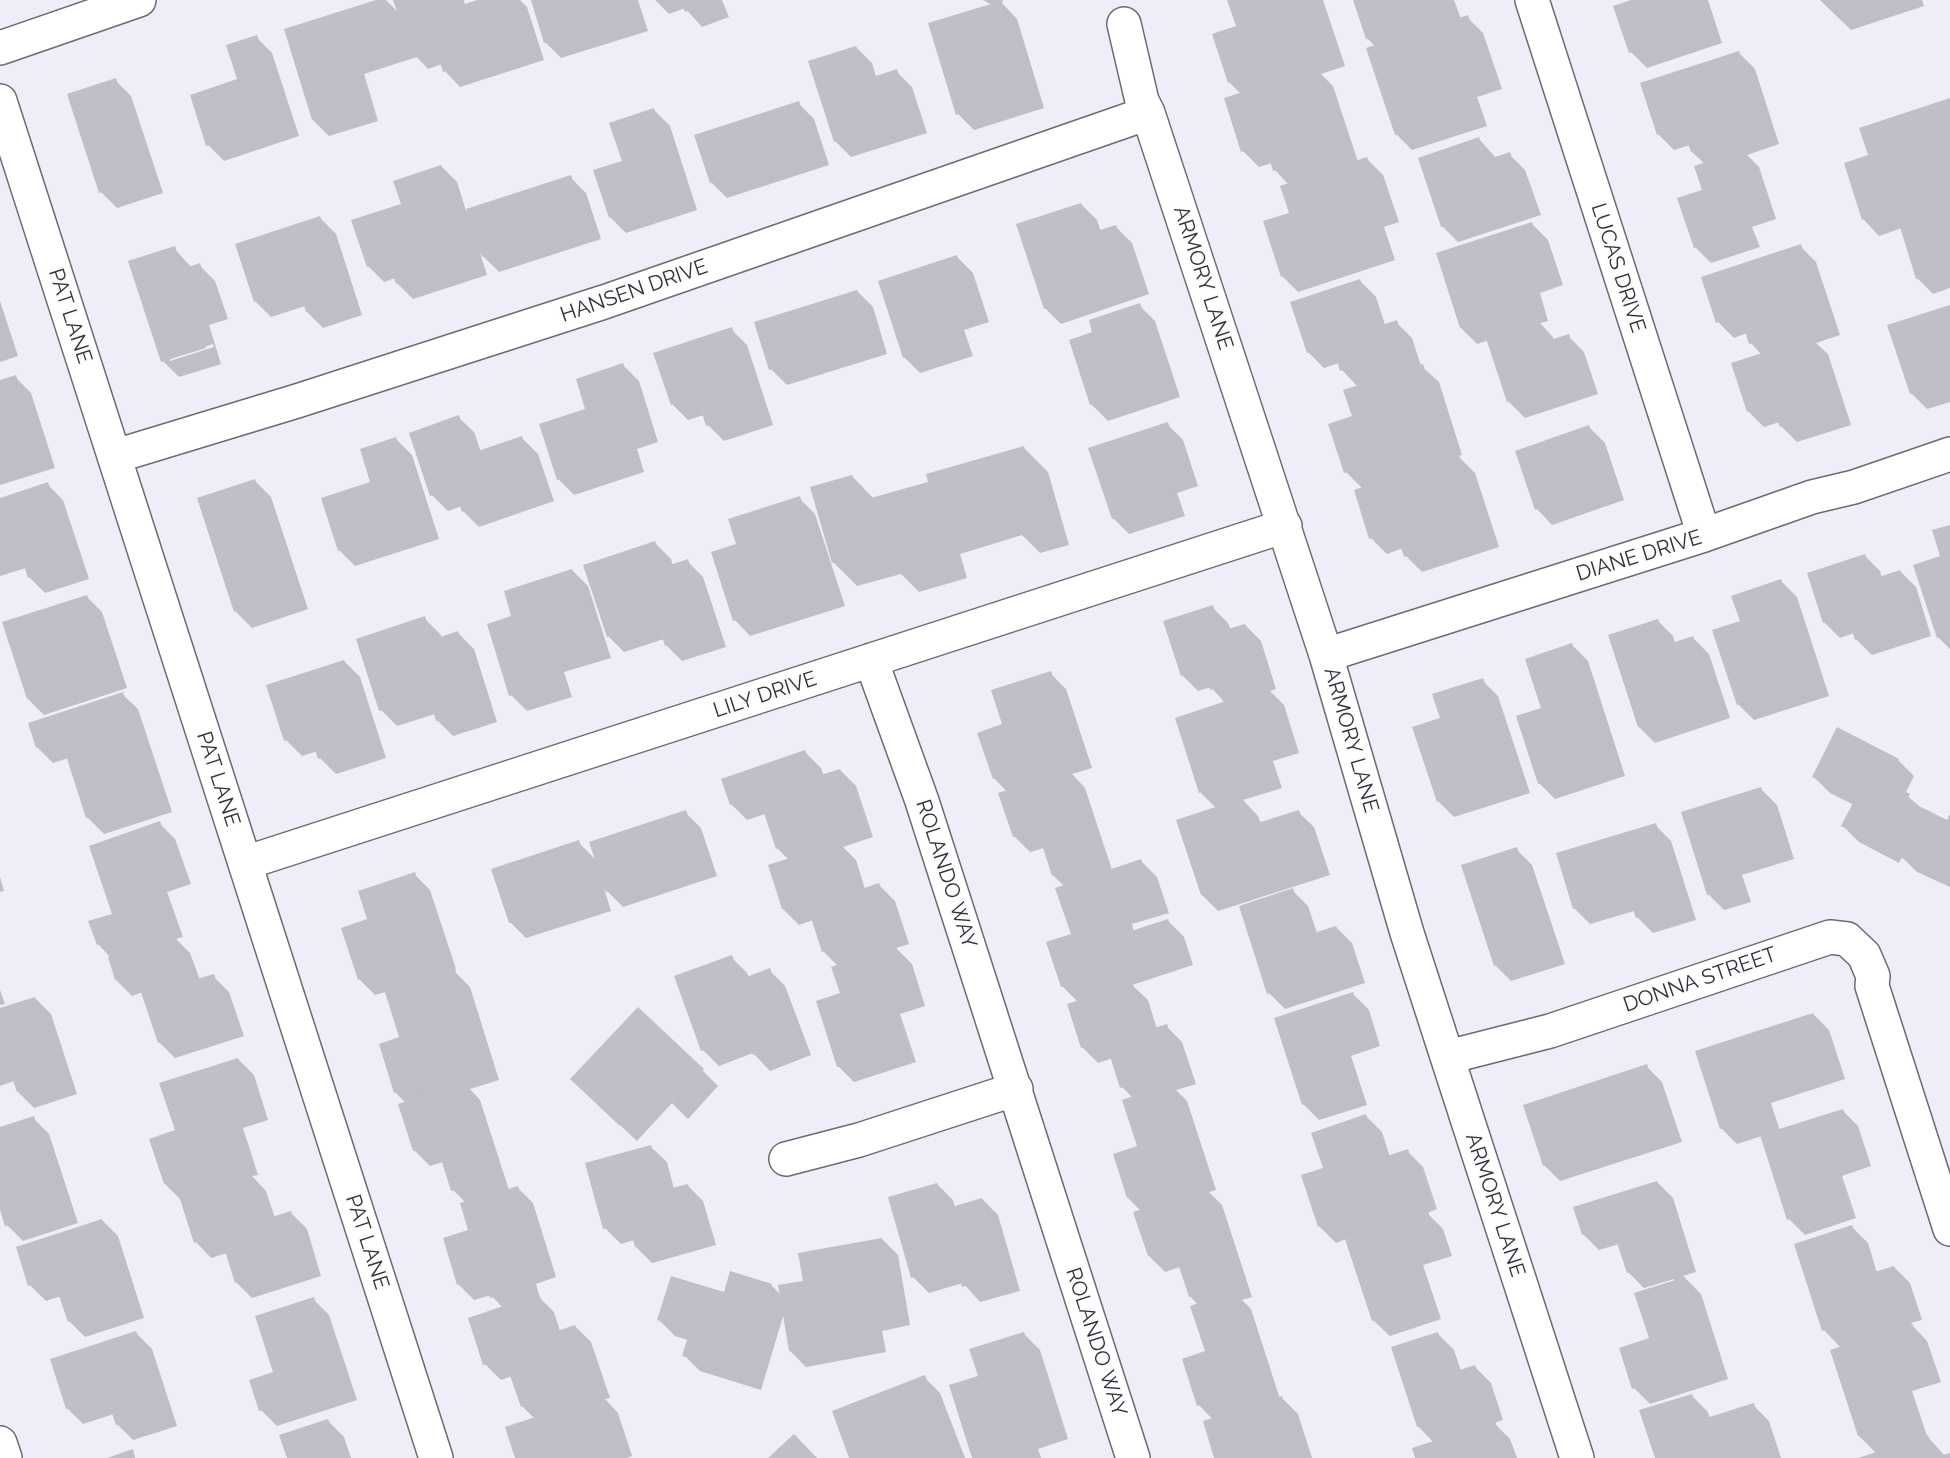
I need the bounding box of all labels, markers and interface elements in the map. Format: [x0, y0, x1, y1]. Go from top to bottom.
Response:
street label: LUCAS DRIVE [1585, 200, 1651, 336]
street label: ARMORY LANE [1168, 203, 1238, 353]
street label: HANSEN DRIVE [557, 254, 711, 328]
street label: PAT LANE [43, 265, 97, 367]
street label: DIANE DRIVE [1573, 525, 1705, 587]
street label: ARMORY LANE [1318, 665, 1384, 815]
street label: LILY DRIVE [710, 666, 820, 724]
street label: PAT LANE [191, 728, 245, 830]
street label: ROLANDO WAY [910, 796, 982, 952]
street label: DONNA STREET [1620, 942, 1780, 1018]
street label: ARMORY LANE [1460, 1130, 1530, 1280]
street label: PAT LANE [340, 1191, 394, 1293]
street label: ROLANDO WAY [1060, 1264, 1132, 1420]

